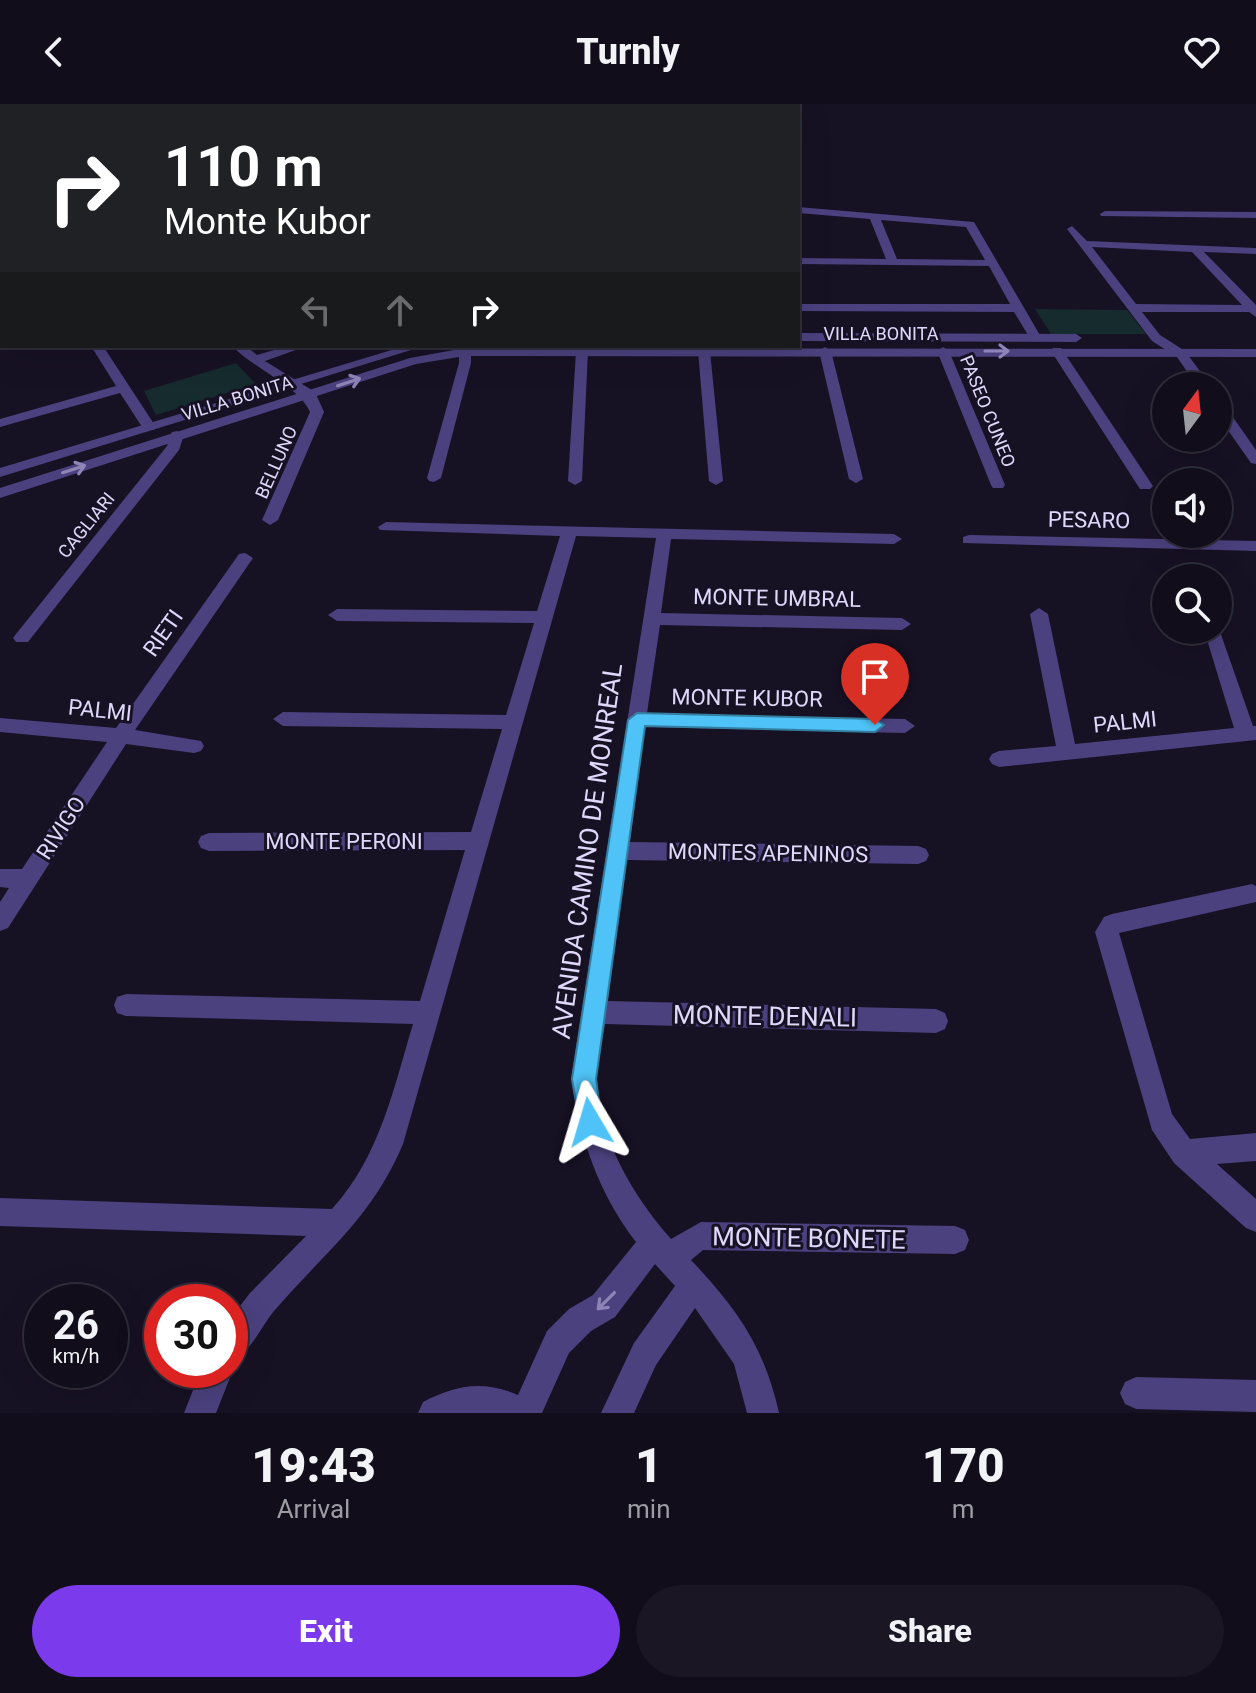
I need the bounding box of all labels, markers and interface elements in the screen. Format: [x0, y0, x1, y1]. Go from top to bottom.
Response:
icon: back [32, 30, 76, 74]
icon: heart [1180, 30, 1224, 74]
text: Turnly [576, 31, 680, 73]
text: 110 m [164, 134, 323, 200]
icon: right [32, 136, 136, 240]
text: Monte Kubor [164, 201, 371, 243]
icon: left [294, 288, 338, 332]
icon: ahead [378, 288, 422, 332]
icon: right [462, 288, 506, 332]
street label: VILLA BONITA [824, 323, 939, 344]
one-way arrow [983, 343, 1010, 359]
street label: PASEO CUNEO [956, 352, 1020, 470]
street label: VILLA BONITA [179, 371, 295, 425]
north arrow [1152, 372, 1232, 452]
map controls [1152, 372, 1232, 644]
one-way arrow [336, 374, 361, 388]
street label: BELLUNO [251, 422, 301, 502]
one-way arrow [62, 460, 87, 475]
button: sound [1152, 468, 1232, 548]
street label: CAGLIARI [53, 488, 119, 562]
street label: PESARO [1048, 507, 1130, 533]
button: search [1152, 564, 1232, 644]
street label: MONTE UMBRAL [693, 584, 861, 612]
street label: RIETI [138, 605, 188, 661]
pin [841, 643, 909, 725]
icon: arrive [853, 655, 897, 699]
street label: AVENIDA CAMINO DE MONREAL [546, 661, 628, 1041]
street label: MONTE KUBOR [671, 684, 823, 712]
street label: PALMI [67, 694, 133, 726]
street label: PALMI [1092, 706, 1158, 738]
street label: RIVIGO [32, 792, 90, 864]
street label: MONTE PERONI [265, 829, 423, 854]
street label: MONTES APENINOS [668, 839, 868, 867]
street label: MONTE DENALI [673, 999, 857, 1033]
position arrow [548, 1080, 632, 1164]
street label: MONTE BONETE [712, 1221, 906, 1255]
speed limit sign: 30 [144, 1284, 248, 1388]
one-way arrow [596, 1291, 615, 1311]
text: 26 [53, 1302, 99, 1349]
text: km/h [53, 1344, 99, 1368]
text: 19:43 [251, 1437, 376, 1494]
text: 1 [635, 1437, 663, 1494]
text: 170 [922, 1437, 1005, 1494]
text: Arrival [277, 1494, 350, 1524]
text: min [627, 1494, 671, 1524]
text: m [952, 1494, 975, 1524]
button: Exit [32, 1585, 620, 1677]
button: Share [636, 1585, 1224, 1677]

